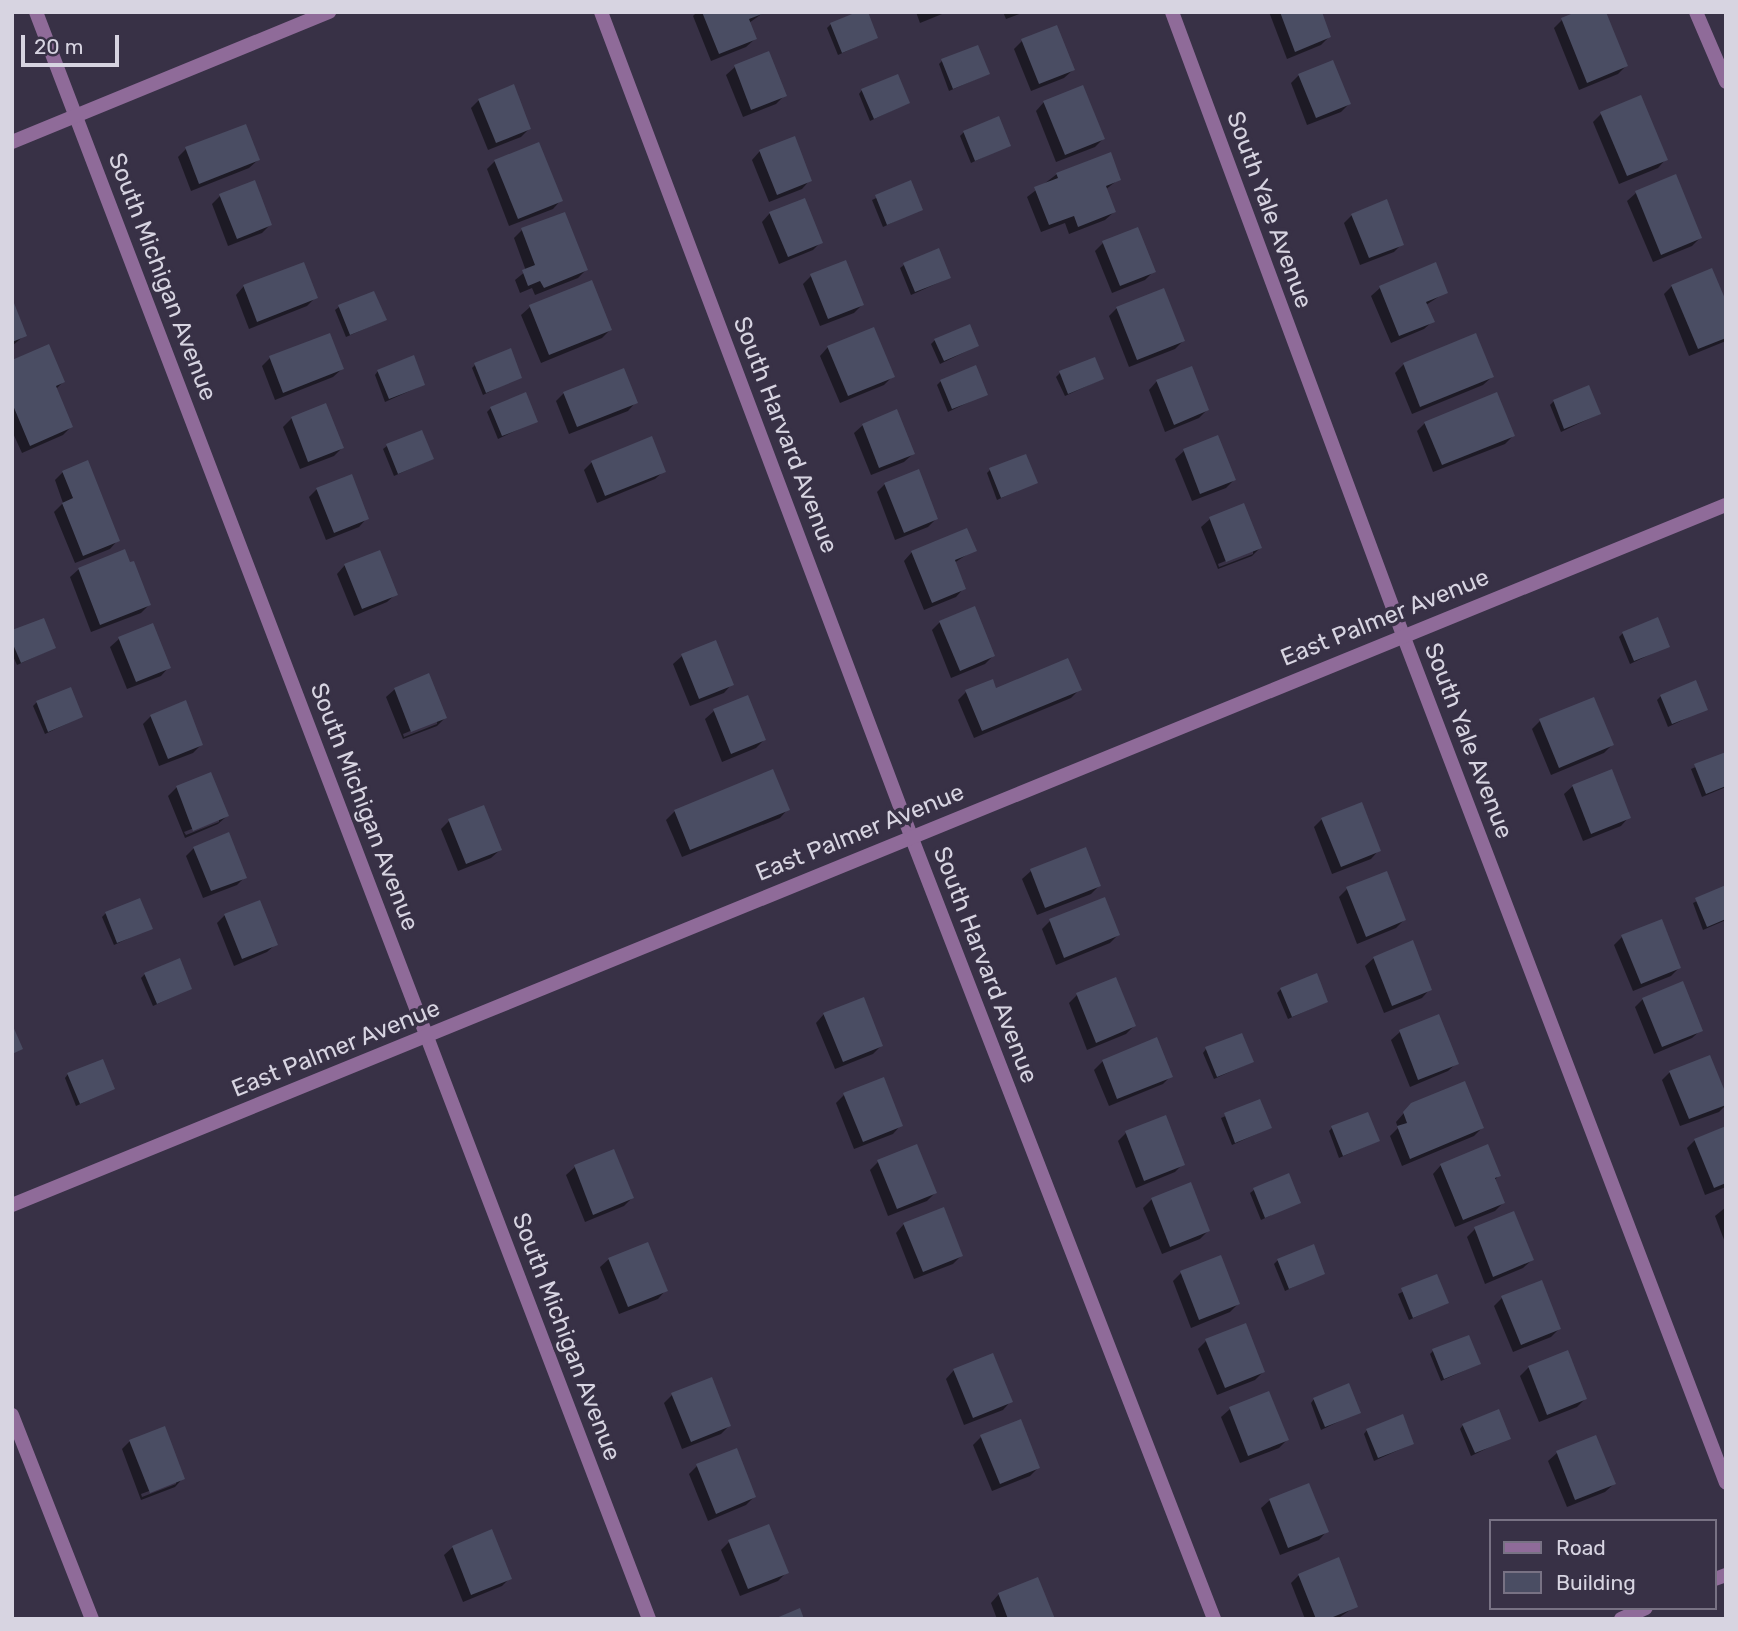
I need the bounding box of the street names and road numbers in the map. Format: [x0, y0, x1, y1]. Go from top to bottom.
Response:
street label: South Yale Avenue [1220, 107, 1318, 313]
street label: South Michigan Avenue [101, 149, 223, 405]
street label: South Harvard Avenue [726, 312, 844, 558]
street label: East Palmer Avenue [1276, 563, 1494, 673]
street label: South Yale Avenue [1417, 638, 1519, 844]
street label: South Michigan Avenue [303, 679, 425, 935]
street label: East Palmer Avenue [751, 778, 969, 888]
street label: South Harvard Avenue [926, 842, 1044, 1088]
street label: East Palmer Avenue [227, 994, 445, 1104]
street label: South Michigan Avenue [505, 1209, 627, 1465]

